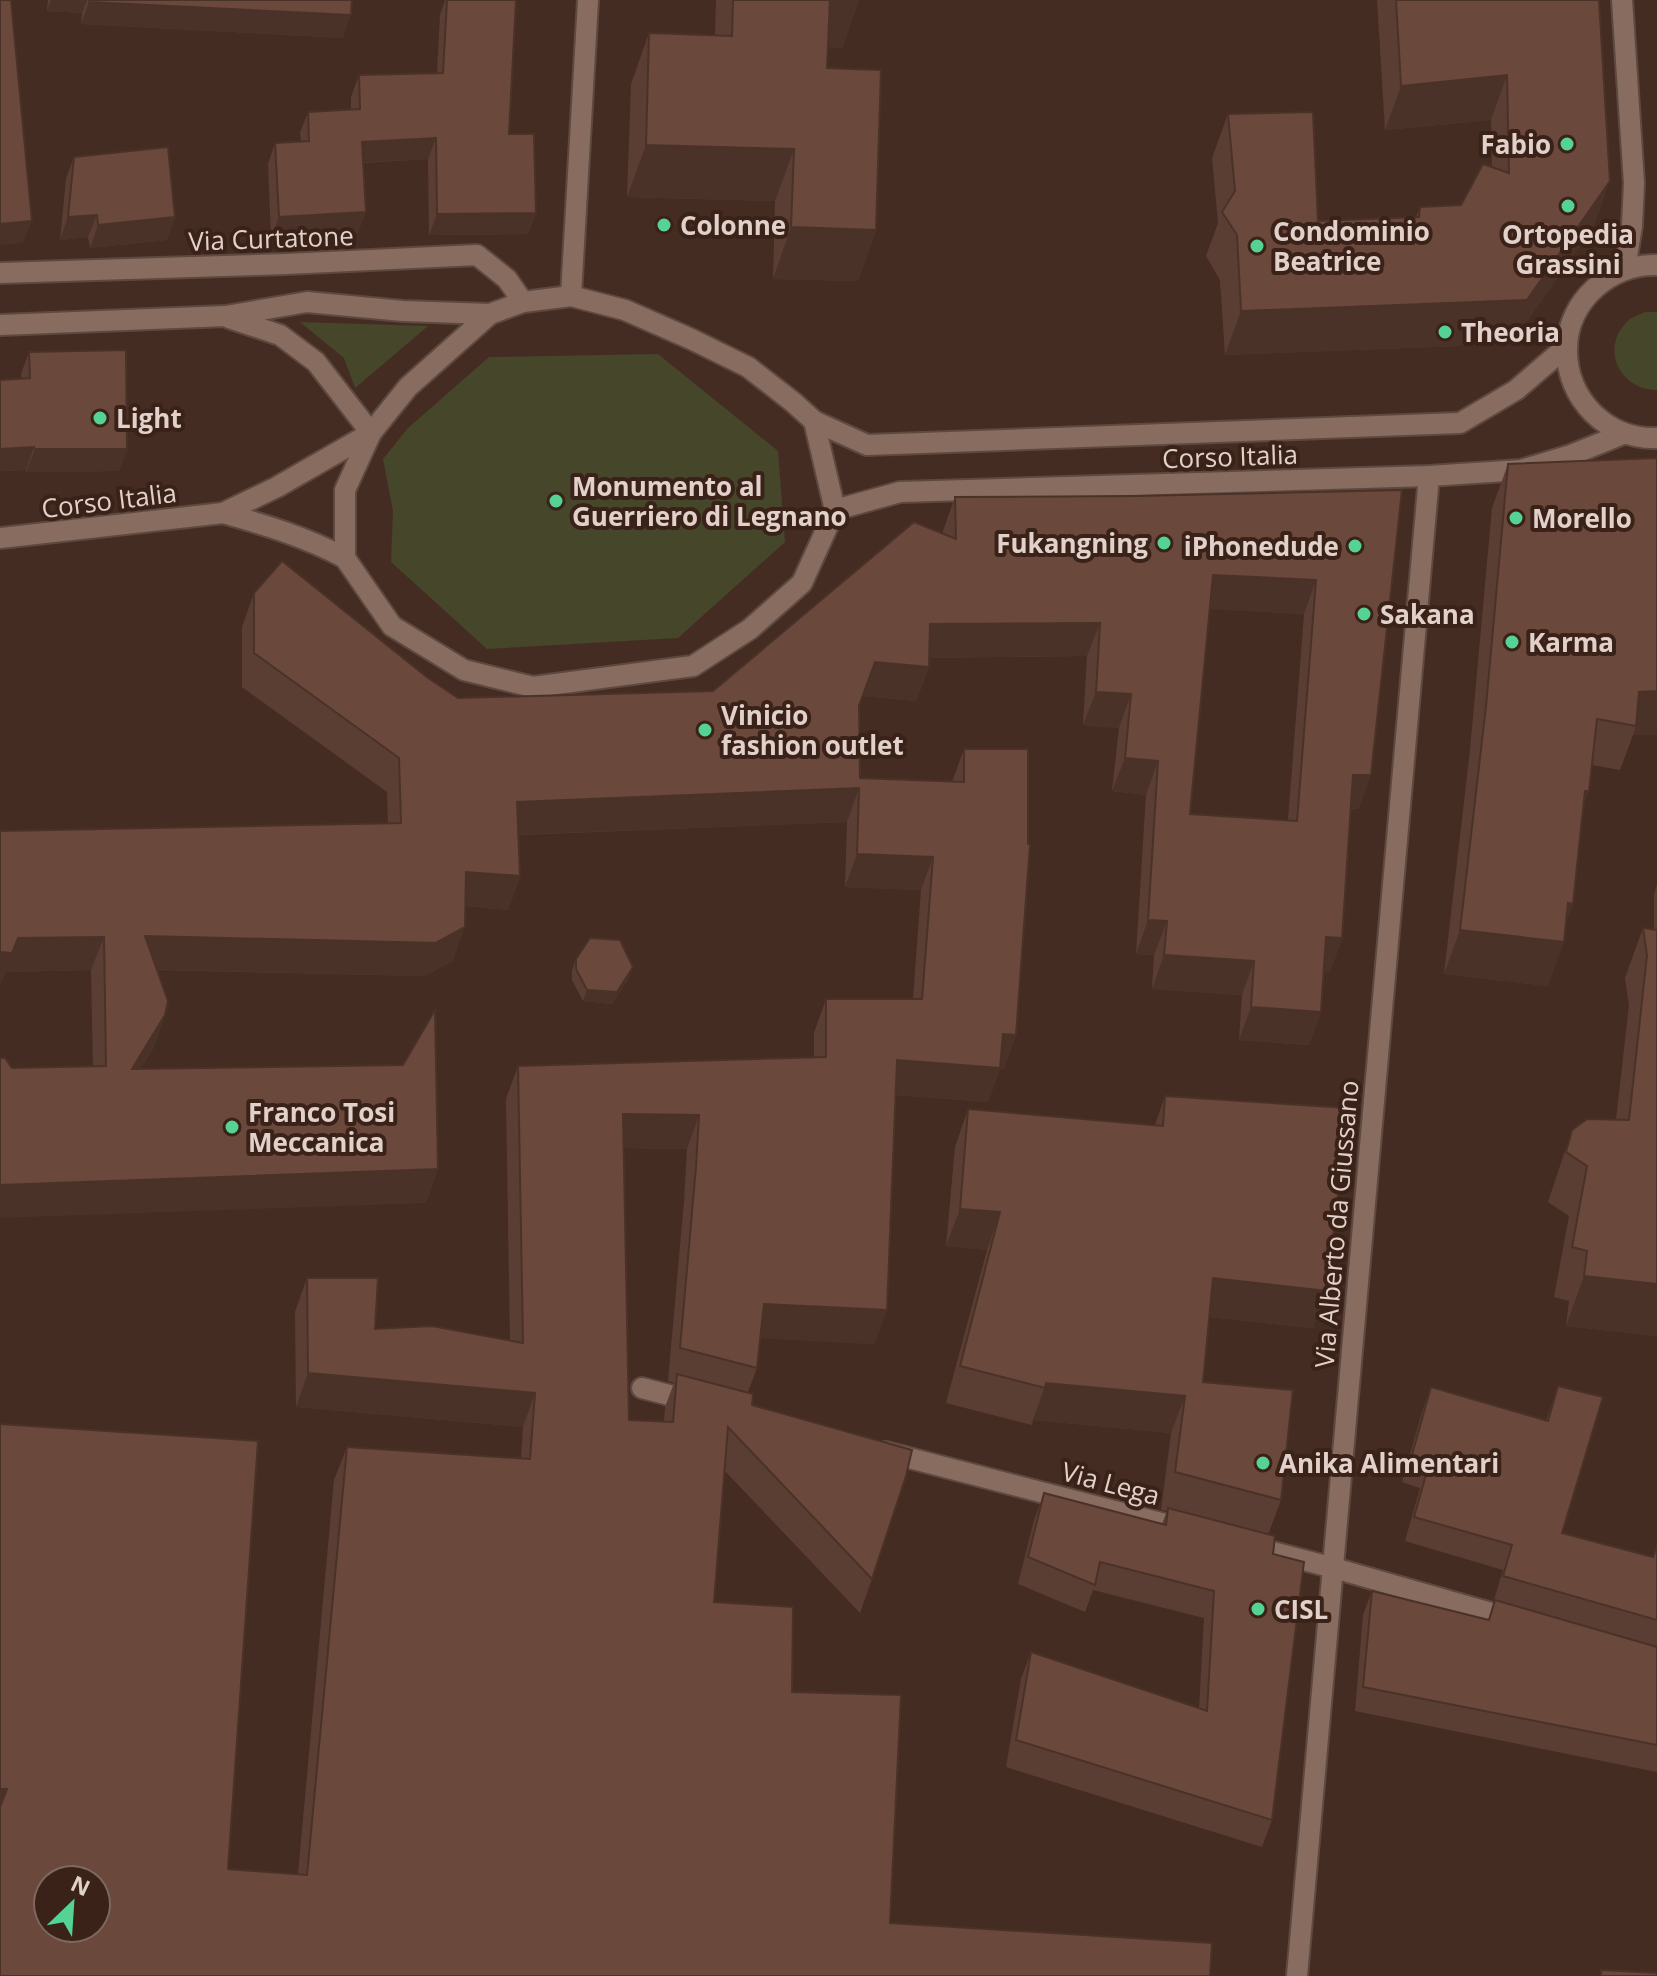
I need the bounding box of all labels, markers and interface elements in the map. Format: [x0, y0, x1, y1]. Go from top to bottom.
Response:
place label: Fabio [1481, 126, 1551, 162]
marker: Fabio [1558, 135, 1576, 153]
marker: Ortopedia Grassini [1559, 197, 1577, 215]
place label: Colonne [680, 207, 786, 243]
place label: Condominio Beatrice [1273, 213, 1430, 279]
marker: Colonne [655, 216, 673, 234]
place label: Ortopedia Grassini [1502, 216, 1634, 282]
street label: Via Curtatone [188, 217, 354, 259]
marker: Condominio Beatrice [1248, 237, 1266, 255]
place label: Theoria [1461, 314, 1560, 350]
marker: Theoria [1436, 323, 1454, 341]
place label: Light [116, 400, 182, 436]
marker: Light [91, 409, 109, 427]
street label: Corso Italia [1161, 436, 1299, 476]
place label: Monumento al Guerriero di Legnano [572, 468, 847, 534]
street label: Corso Italia [39, 474, 179, 526]
marker: Monumento al Guerriero di Legnano [547, 492, 565, 510]
place label: Morello [1532, 500, 1632, 536]
marker: Morello [1507, 509, 1525, 527]
place label: Fukangning [996, 525, 1148, 561]
place label: iPhonedude [1184, 528, 1339, 564]
marker: Fukangning [1155, 534, 1173, 552]
marker: iPhonedude [1346, 537, 1364, 555]
place label: Sakana [1380, 596, 1475, 632]
marker: Sakana [1355, 605, 1373, 623]
place label: Karma [1528, 624, 1614, 660]
marker: Karma [1503, 633, 1521, 651]
place label: Vinicio fashion outlet [721, 697, 904, 763]
marker: Vinicio fashion outlet [696, 721, 714, 739]
street label: Via Alberto da Giussano [1306, 1079, 1366, 1369]
place label: Franco Tosi Meccanica [248, 1094, 395, 1160]
marker: Franco Tosi Meccanica [223, 1118, 241, 1136]
place label: Anika Alimentari [1279, 1445, 1499, 1481]
street label: Via Lega [1058, 1453, 1164, 1513]
marker: Anika Alimentari [1254, 1454, 1272, 1472]
place label: CISL [1274, 1591, 1328, 1627]
marker: CISL [1249, 1600, 1267, 1618]
north arrow [32, 1864, 112, 1944]
text: N [66, 1868, 95, 1902]

